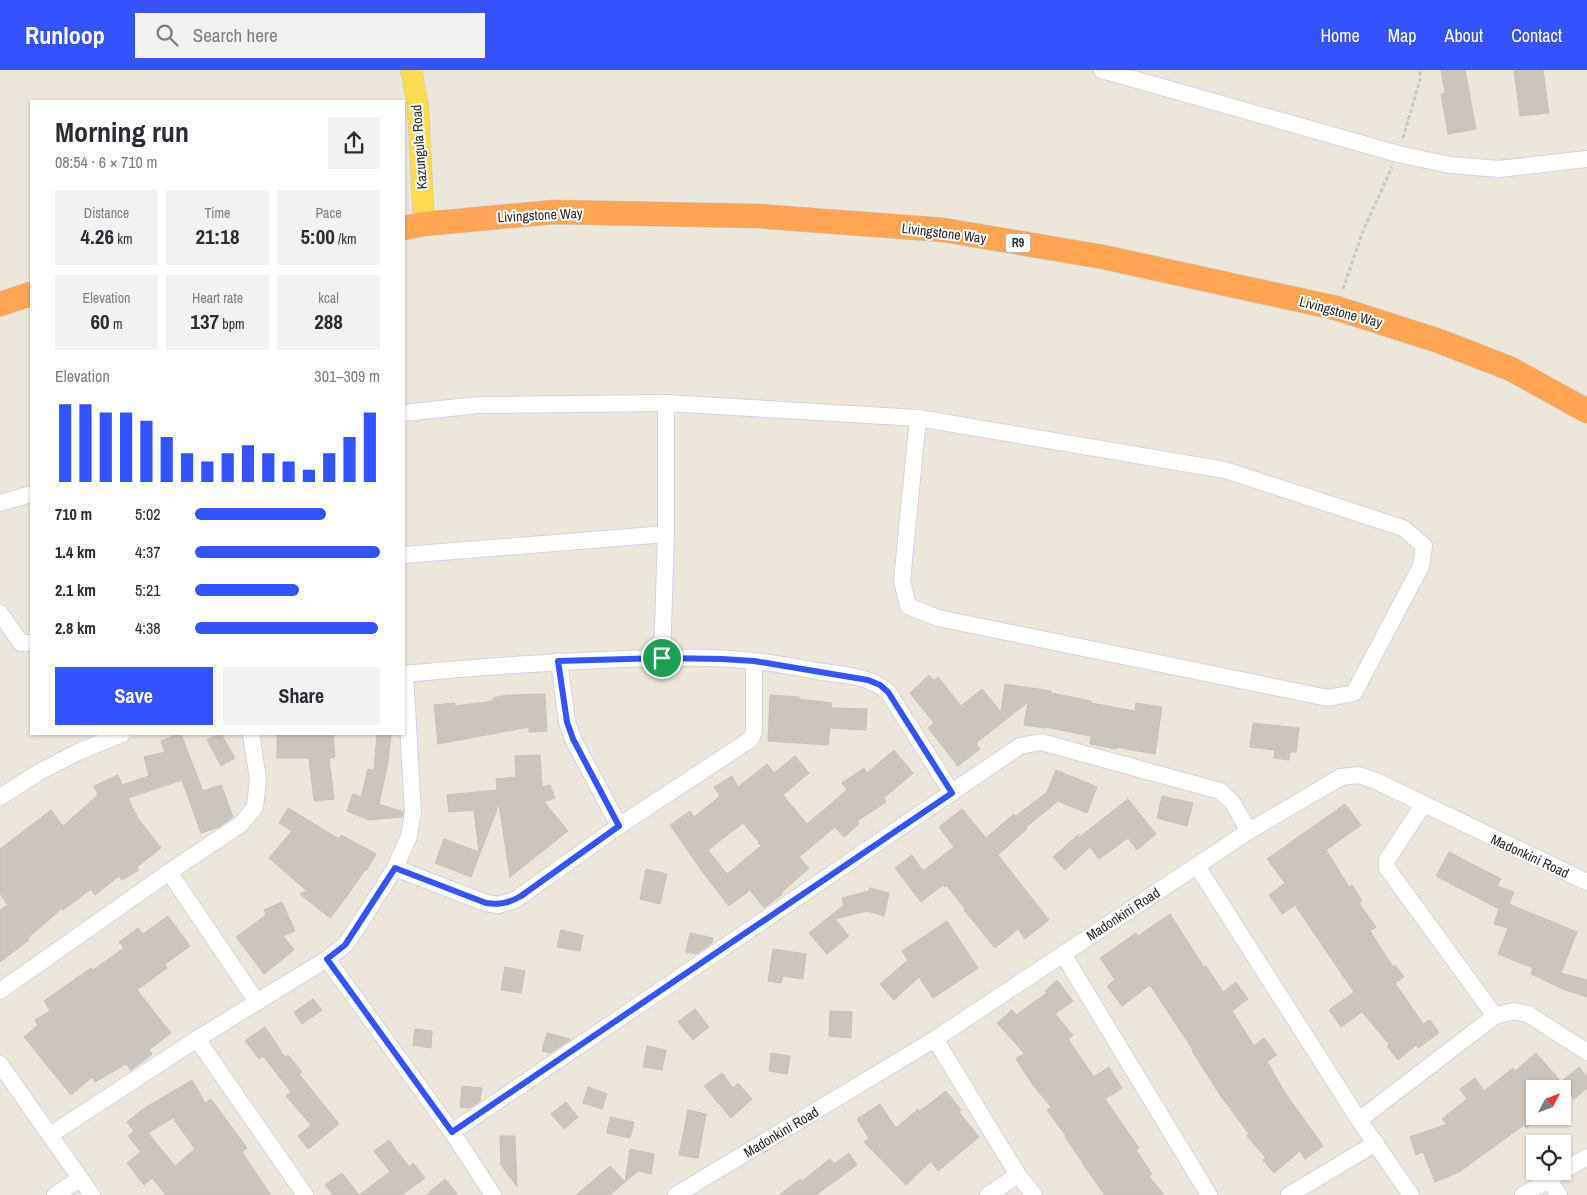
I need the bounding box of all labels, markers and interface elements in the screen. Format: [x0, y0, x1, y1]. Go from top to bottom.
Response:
search box [135, 13, 485, 58]
text: Runloop [25, 19, 105, 51]
icon: search [153, 21, 181, 49]
text: Search here [193, 22, 278, 48]
text: Home [1320, 23, 1360, 48]
text: Map [1388, 23, 1417, 48]
text: About [1445, 23, 1483, 48]
text: Contact [1511, 23, 1562, 48]
street label: Kazungula Road [407, 104, 431, 190]
text: Morning run [55, 113, 189, 151]
button: share [328, 117, 380, 169]
text: 08:54 · 6 × 710 m [55, 151, 158, 173]
text: Distance [84, 204, 129, 222]
text: Time [205, 204, 230, 222]
text: Pace [315, 204, 342, 222]
street label: Livingstone Way [497, 204, 583, 226]
street label: Livingstone Way [901, 219, 988, 247]
text: 4.26 [80, 222, 114, 251]
text: 21:18 [195, 222, 240, 251]
text: 5:00 [300, 222, 335, 251]
text: km [114, 230, 133, 248]
text: /km [335, 230, 357, 248]
road number: R9 [1006, 234, 1030, 252]
text: Elevation [83, 289, 130, 307]
text: Heart rate [192, 289, 243, 307]
text: kcal [318, 289, 339, 307]
street label: Livingstone Way [1298, 292, 1385, 332]
text: 60 [91, 307, 110, 336]
text: 137 [190, 307, 219, 336]
text: 288 [314, 307, 343, 336]
text: m [110, 315, 122, 333]
text: bpm [219, 315, 245, 333]
text: Elevation [55, 365, 110, 387]
text: 301–309 m [314, 365, 380, 387]
text: 710 m [55, 503, 92, 525]
text: 5:02 [135, 503, 161, 525]
text: 1.4 km [55, 541, 96, 563]
text: 4:37 [135, 541, 161, 563]
text: 2.1 km [55, 579, 96, 601]
text: 5:21 [135, 579, 161, 601]
text: 2.8 km [55, 617, 96, 639]
text: 4:38 [135, 617, 161, 639]
pin [641, 637, 683, 679]
icon: arrive [648, 644, 676, 672]
button: Save [55, 667, 213, 725]
button: Share [223, 667, 380, 725]
street label: Madonkini Road [1488, 830, 1572, 882]
street label: Madonkini Road [1083, 884, 1163, 944]
north arrow [1526, 1080, 1571, 1125]
map controls [1526, 1080, 1571, 1180]
street label: Madonkini Road [740, 1103, 822, 1161]
button: locate [1526, 1135, 1571, 1180]

